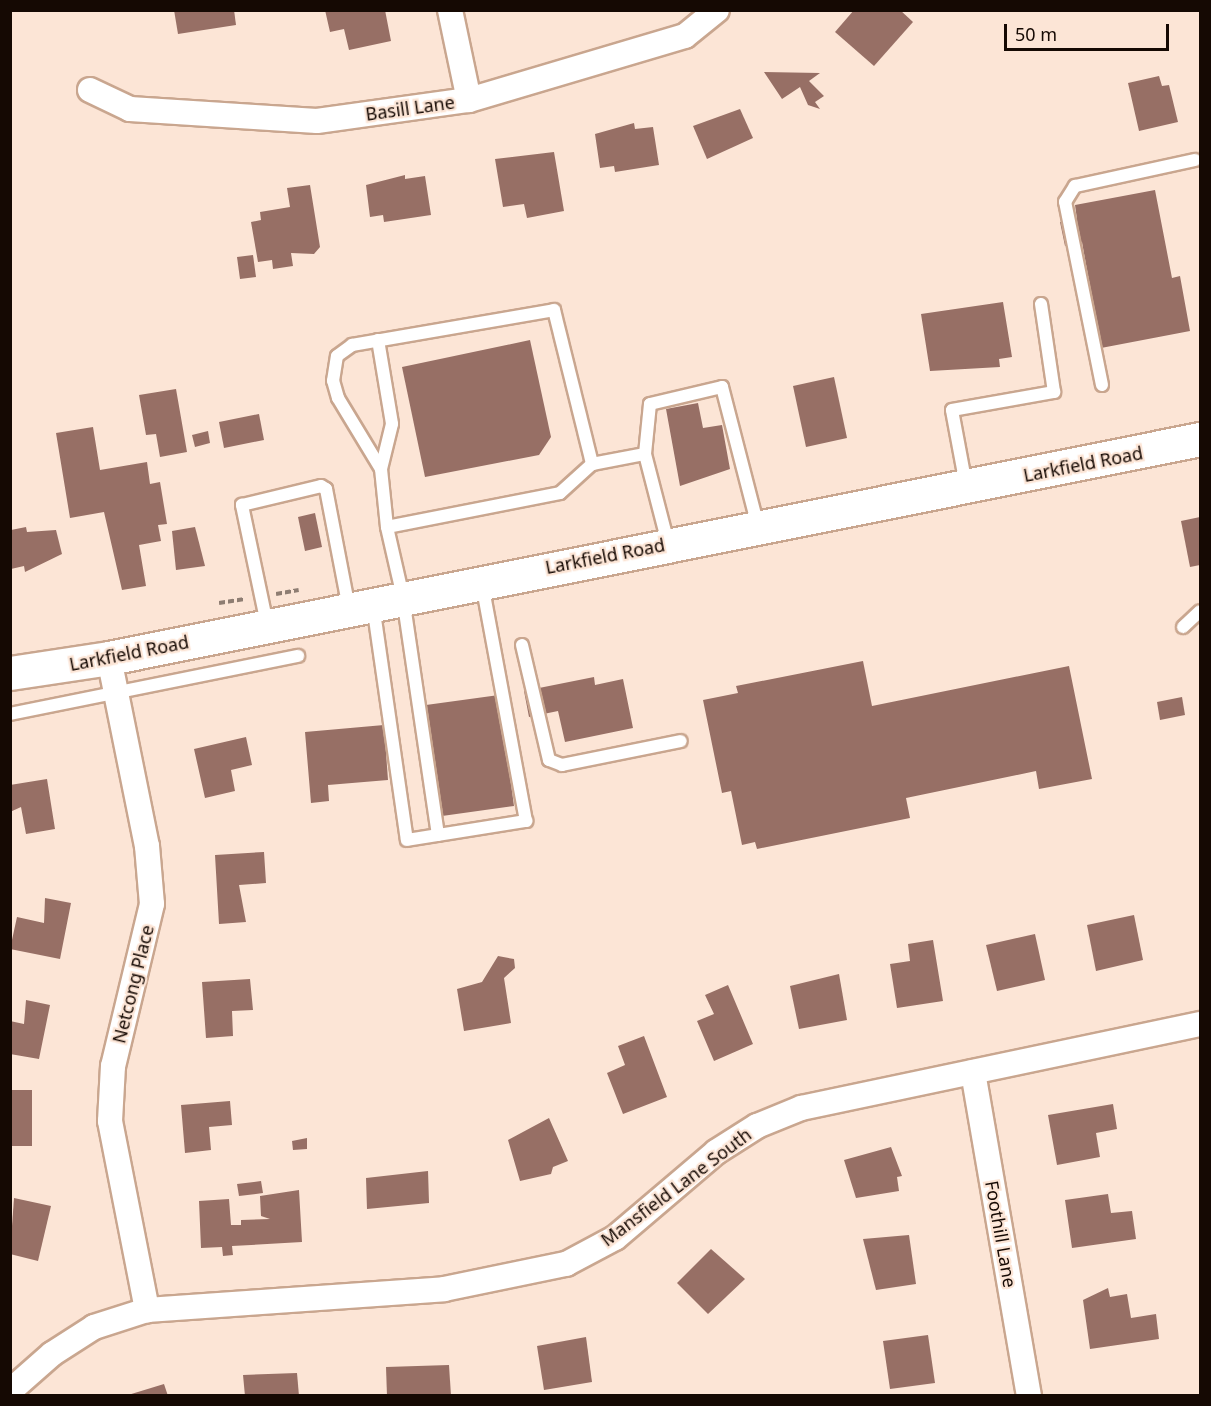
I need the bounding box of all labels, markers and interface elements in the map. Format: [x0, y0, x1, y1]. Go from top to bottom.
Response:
scale bar [1007, 12, 1172, 50]
text: 50 m [1015, 22, 1057, 46]
street label: Basill Lane [364, 91, 456, 125]
street label: Larkfield Road [1021, 442, 1145, 486]
street label: Larkfield Road [543, 534, 667, 578]
street label: Larkfield Road [67, 631, 191, 675]
street label: Netcong Place [108, 923, 158, 1045]
street label: Mansfield Lane South [597, 1123, 755, 1251]
street label: Foothill Lane [981, 1179, 1021, 1289]

